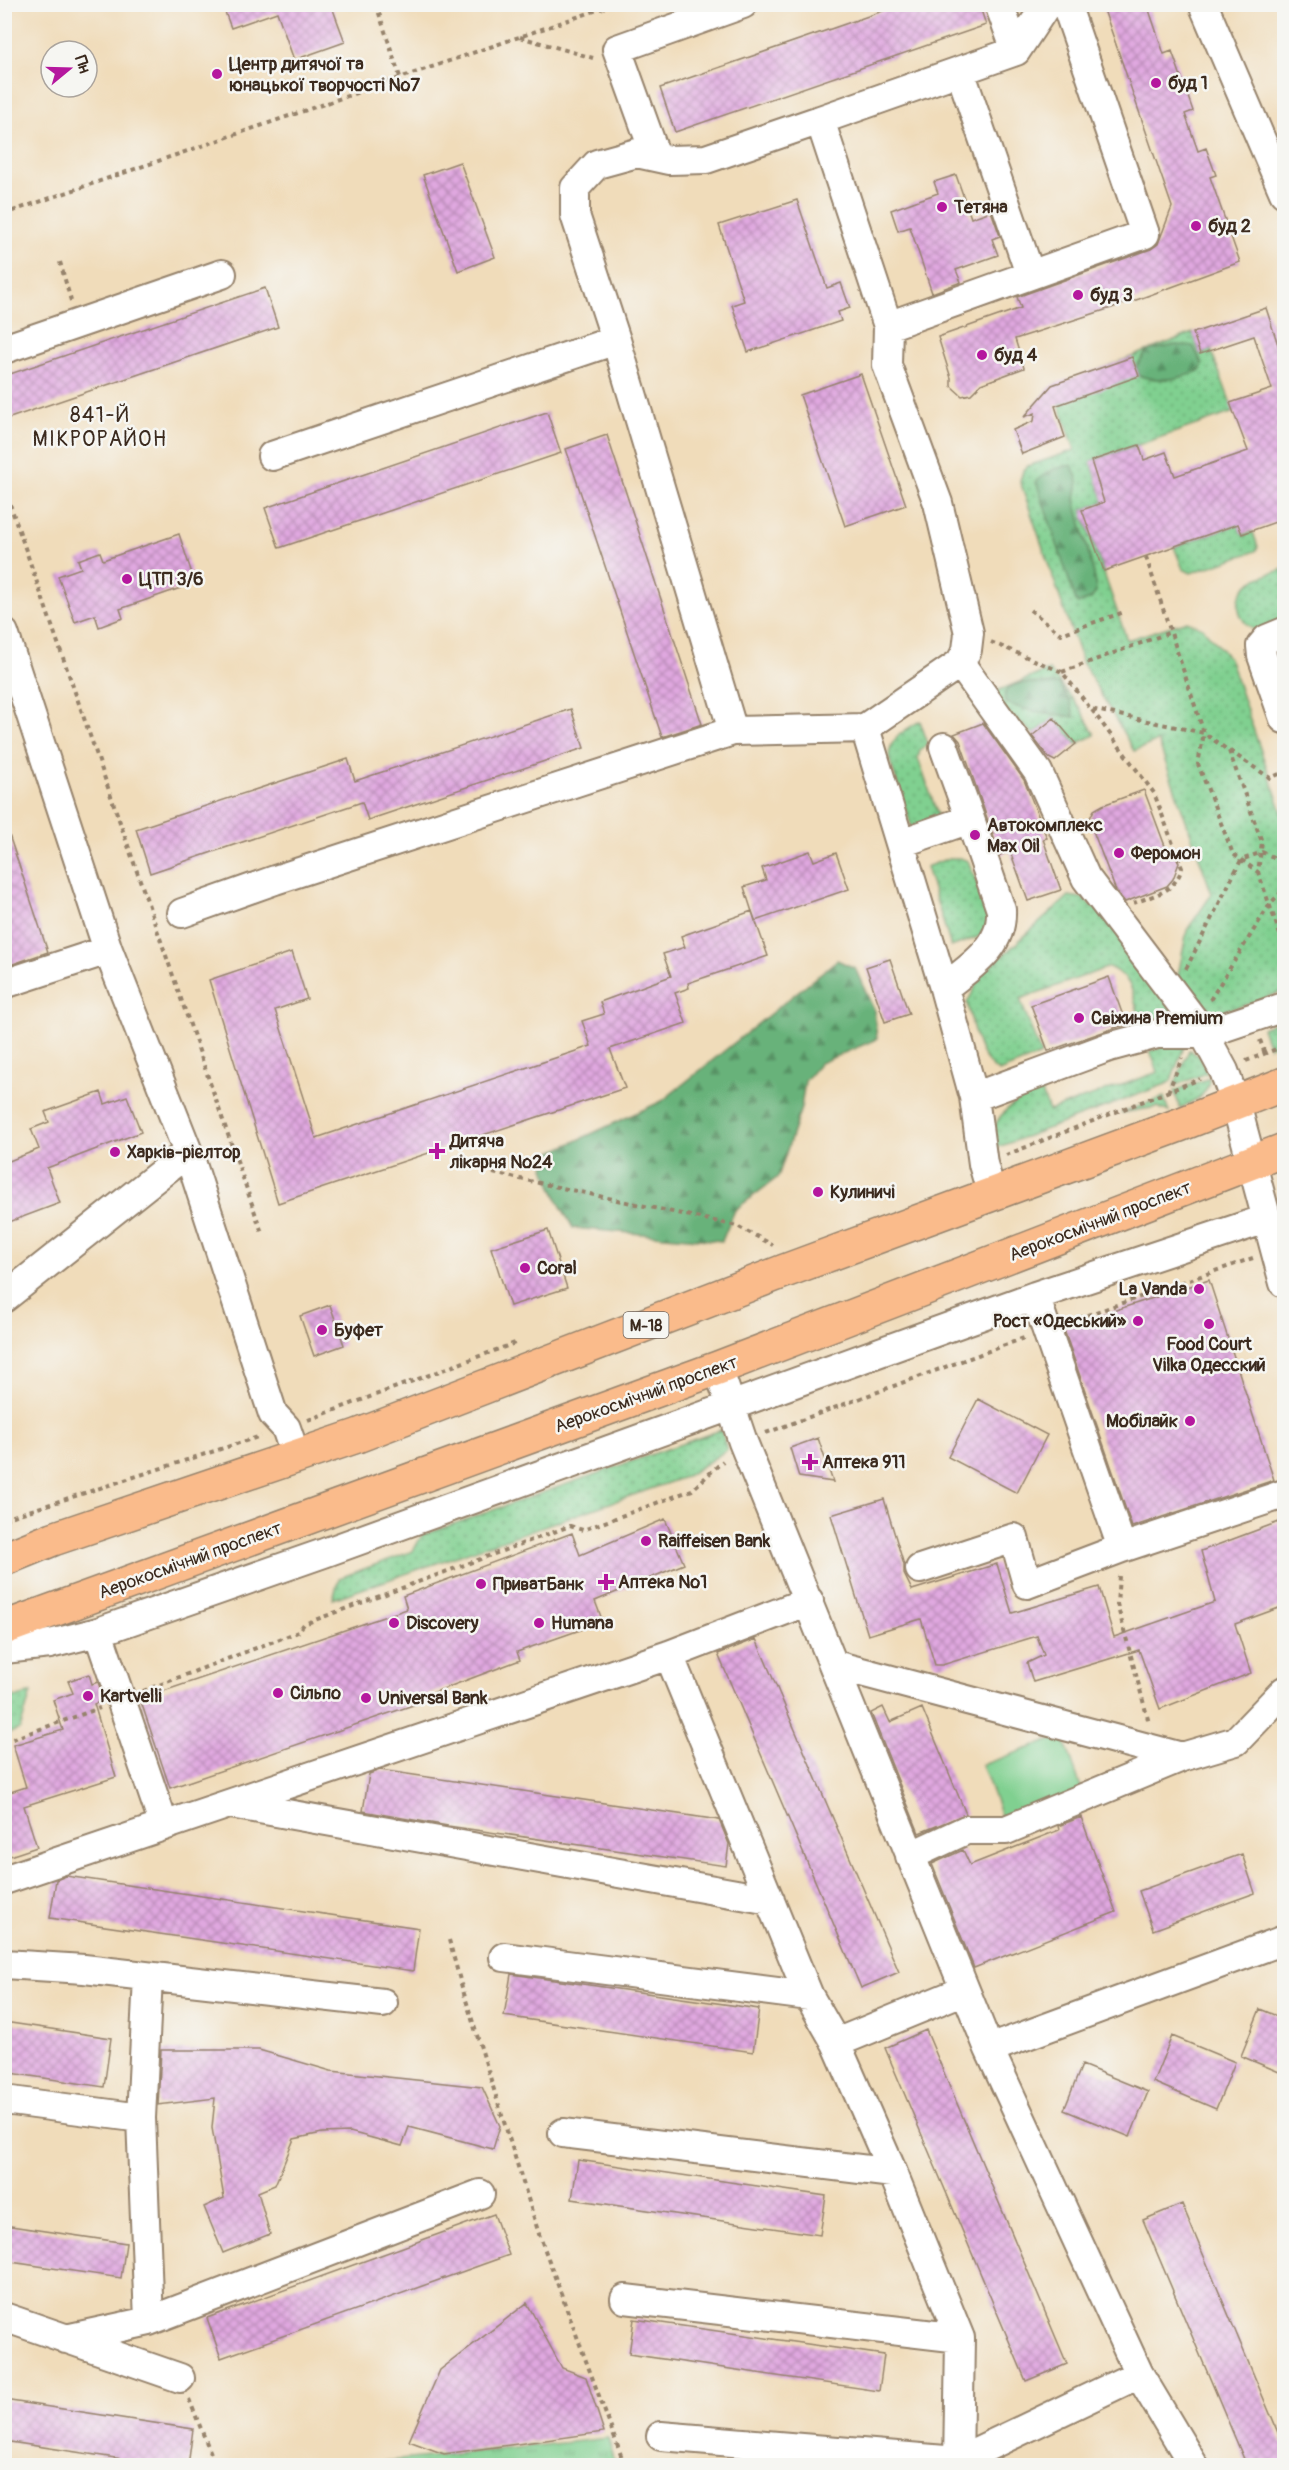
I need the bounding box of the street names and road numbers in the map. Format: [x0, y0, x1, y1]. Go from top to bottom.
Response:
street label: Аерокосмічний проспект [1006, 1176, 1195, 1267]
road number: М-18 [624, 1312, 668, 1338]
street label: Аерокосмічний проспект [551, 1351, 741, 1438]
street label: Аерокосмічний проспект [95, 1517, 285, 1604]

